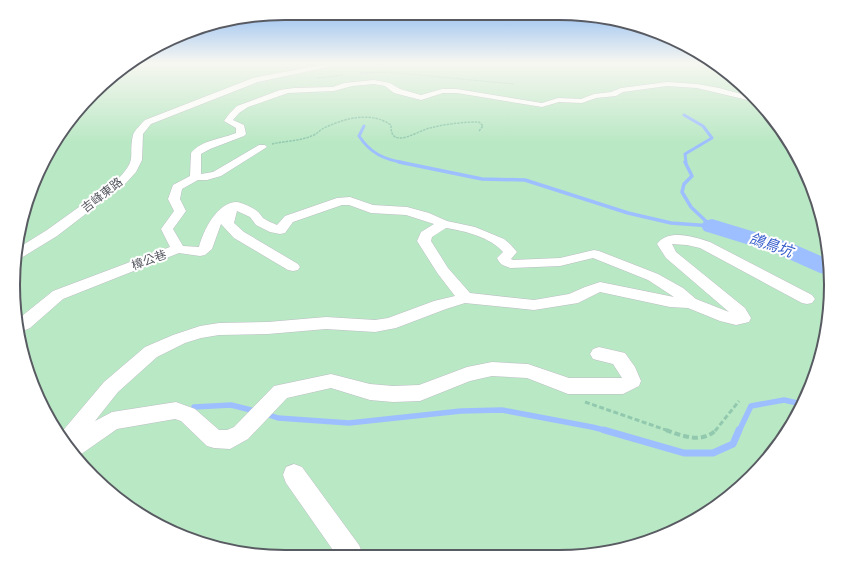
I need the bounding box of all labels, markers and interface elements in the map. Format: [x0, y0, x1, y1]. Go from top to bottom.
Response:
street label: 吉峰東路 [78, 173, 126, 217]
water label: 鴿鳥坑 [746, 227, 798, 263]
street label: 樟公巷 [129, 245, 169, 275]

